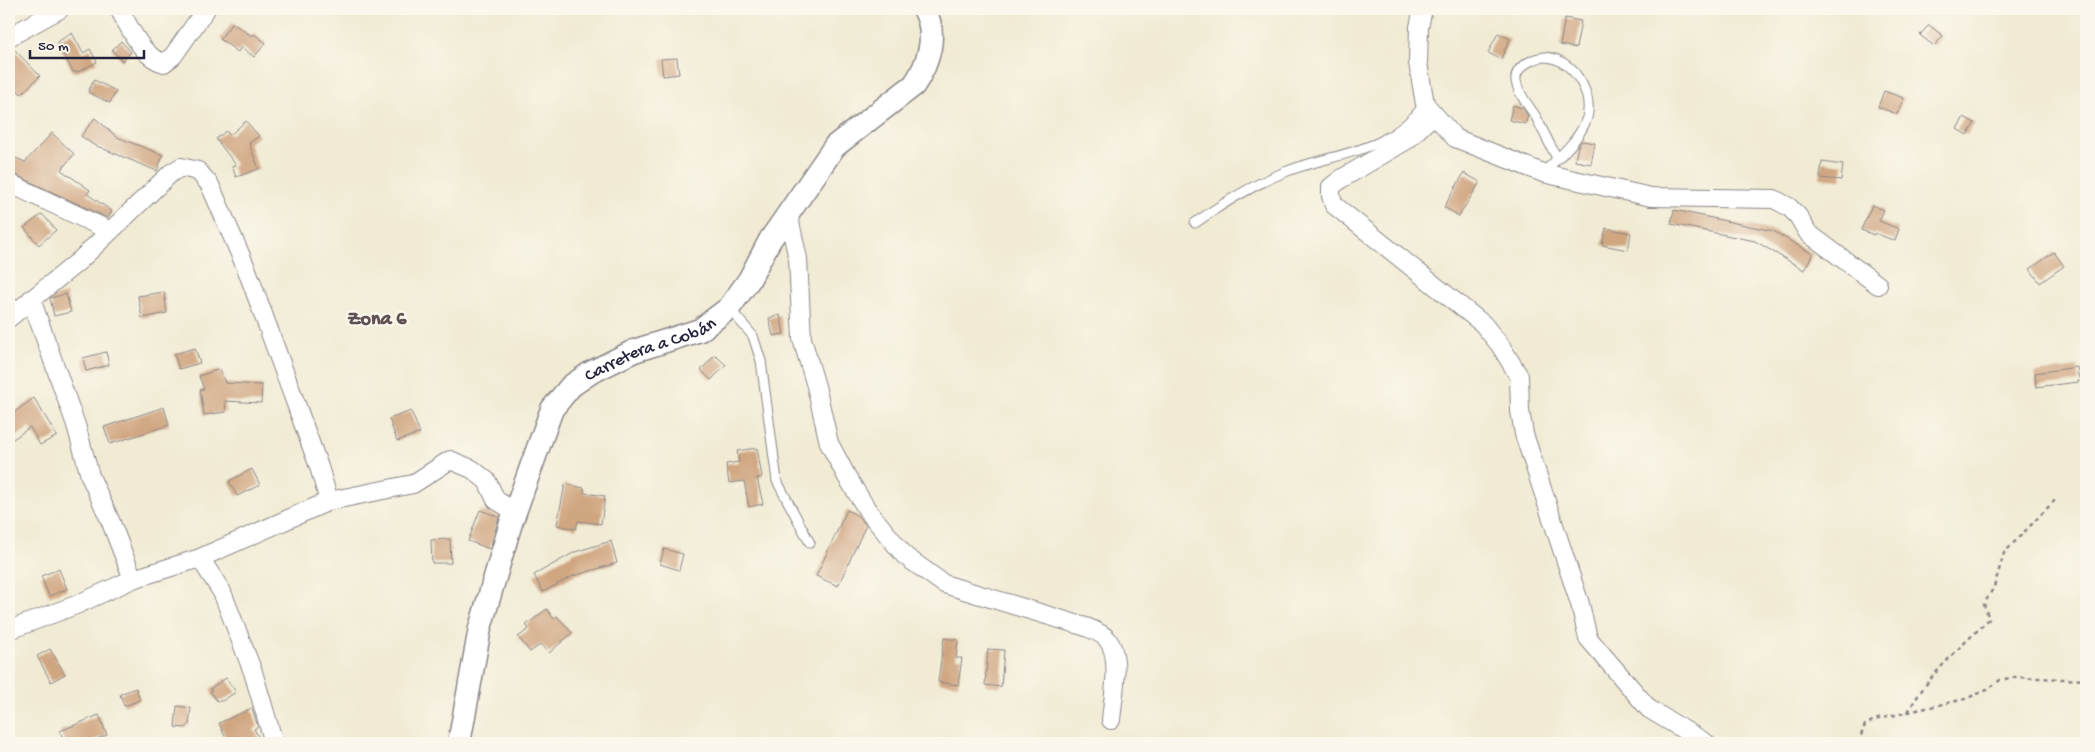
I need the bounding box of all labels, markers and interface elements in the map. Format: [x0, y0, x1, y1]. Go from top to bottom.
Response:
scale bar [30, 28, 144, 60]
text: 50 m [38, 38, 69, 56]
district label: Zona 6 [348, 309, 407, 332]
street label: Carretera a Cobán [581, 313, 721, 387]

